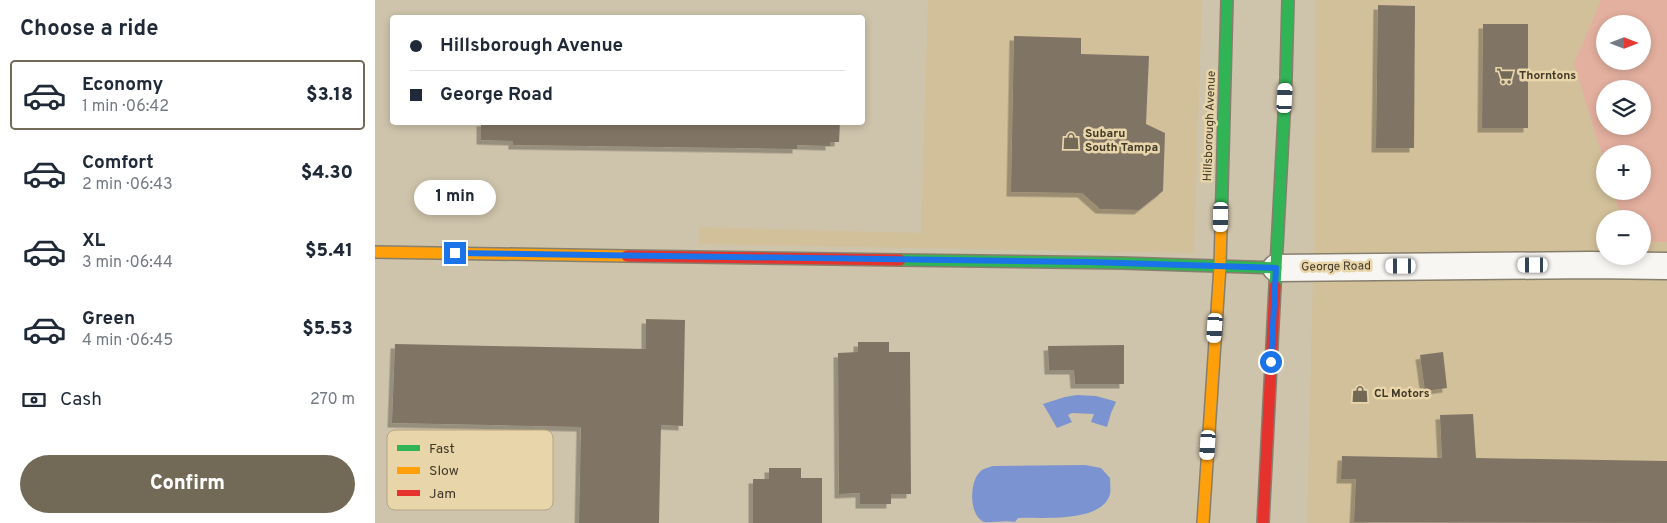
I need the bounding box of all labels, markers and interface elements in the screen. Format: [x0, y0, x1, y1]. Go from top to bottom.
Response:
north arrow [1596, 15, 1651, 70]
map controls [1596, 15, 1651, 265]
text: Choose a ride [20, 16, 158, 43]
text: Hillsborough Avenue [440, 34, 623, 58]
supermarket icon: Thorntons [1495, 66, 1515, 86]
place label: Thorntons [1519, 68, 1576, 84]
street label: Hillsborough Avenue [1200, 70, 1220, 182]
icon: car [22, 73, 67, 118]
text: Economy [82, 73, 163, 97]
button: layers [1596, 80, 1651, 135]
text: $3.18 [306, 83, 353, 107]
text: George Road [440, 83, 553, 107]
car [1276, 83, 1293, 113]
text: 1 min · 06:42 [82, 97, 169, 117]
place label: Subaru South Tampa [1085, 126, 1158, 156]
shop icon: Subaru South Tampa [1061, 131, 1081, 151]
button: + [1596, 145, 1651, 200]
icon: car [22, 151, 67, 196]
text: Comfort [82, 151, 154, 175]
text: $4.30 [301, 161, 353, 185]
text: 2 min · 06:43 [82, 175, 173, 195]
callout: 1 min [414, 180, 496, 216]
text: 1 min [435, 187, 475, 207]
car [1213, 202, 1228, 232]
button: − [1596, 210, 1651, 265]
icon: car [22, 229, 67, 274]
text: XL [82, 229, 105, 253]
text: $5.41 [305, 239, 353, 263]
route end [444, 242, 466, 264]
text: 3 min · 06:44 [82, 253, 173, 273]
street label: George Road [1301, 258, 1371, 276]
car [1518, 258, 1548, 273]
car [1386, 259, 1416, 274]
icon: car [22, 307, 67, 352]
text: Green [82, 307, 135, 331]
car [1206, 313, 1223, 343]
text: $5.53 [302, 317, 353, 341]
text: 4 min · 06:45 [82, 331, 173, 351]
route start [1260, 351, 1282, 373]
shop icon: CL Motors [1350, 384, 1370, 404]
icon: cash [20, 386, 48, 414]
place label: CL Motors [1374, 386, 1430, 402]
text: Cash [60, 388, 102, 412]
text: 270 m [310, 390, 355, 410]
legend [387, 430, 553, 510]
car [1199, 430, 1216, 460]
text: Fast [429, 441, 455, 458]
button: Confirm [20, 455, 355, 513]
text: Slow [429, 463, 459, 480]
text: Jam [429, 486, 456, 503]

